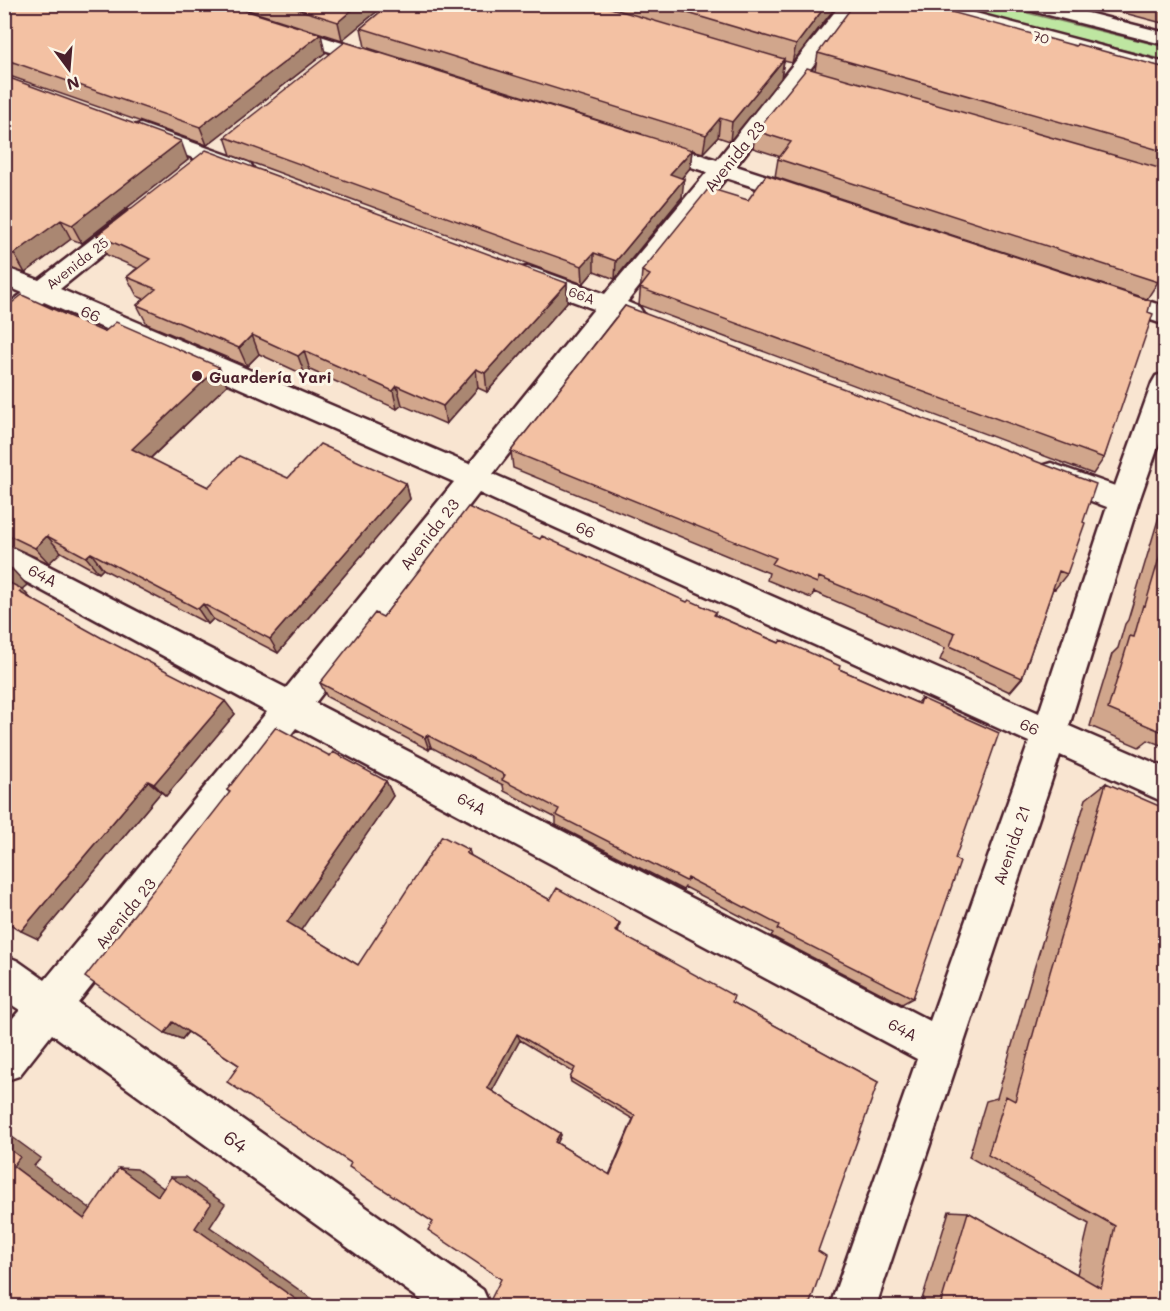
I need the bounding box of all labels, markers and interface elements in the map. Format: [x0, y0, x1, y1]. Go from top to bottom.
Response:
street label: 70 [1031, 26, 1052, 48]
north arrow [39, 39, 99, 99]
text: N [65, 72, 82, 96]
street label: Avenida 23 [699, 116, 769, 196]
street label: Avenida 25 [42, 233, 112, 293]
street label: 66A [566, 282, 598, 308]
street label: 66 [78, 300, 104, 326]
place label: Guardería Yari [209, 366, 332, 387]
marker: Guardería Yari [190, 369, 204, 383]
street label: Avenida 23 [395, 494, 463, 574]
street label: 66 [573, 515, 599, 543]
street label: 64A [25, 559, 61, 591]
street label: 66 [1017, 712, 1043, 740]
street label: 64A [454, 787, 490, 819]
street label: Avenida 21 [988, 802, 1034, 888]
street label: Avenida 23 [90, 873, 160, 953]
street label: 64A [885, 1013, 921, 1045]
street label: 64 [219, 1123, 253, 1159]

